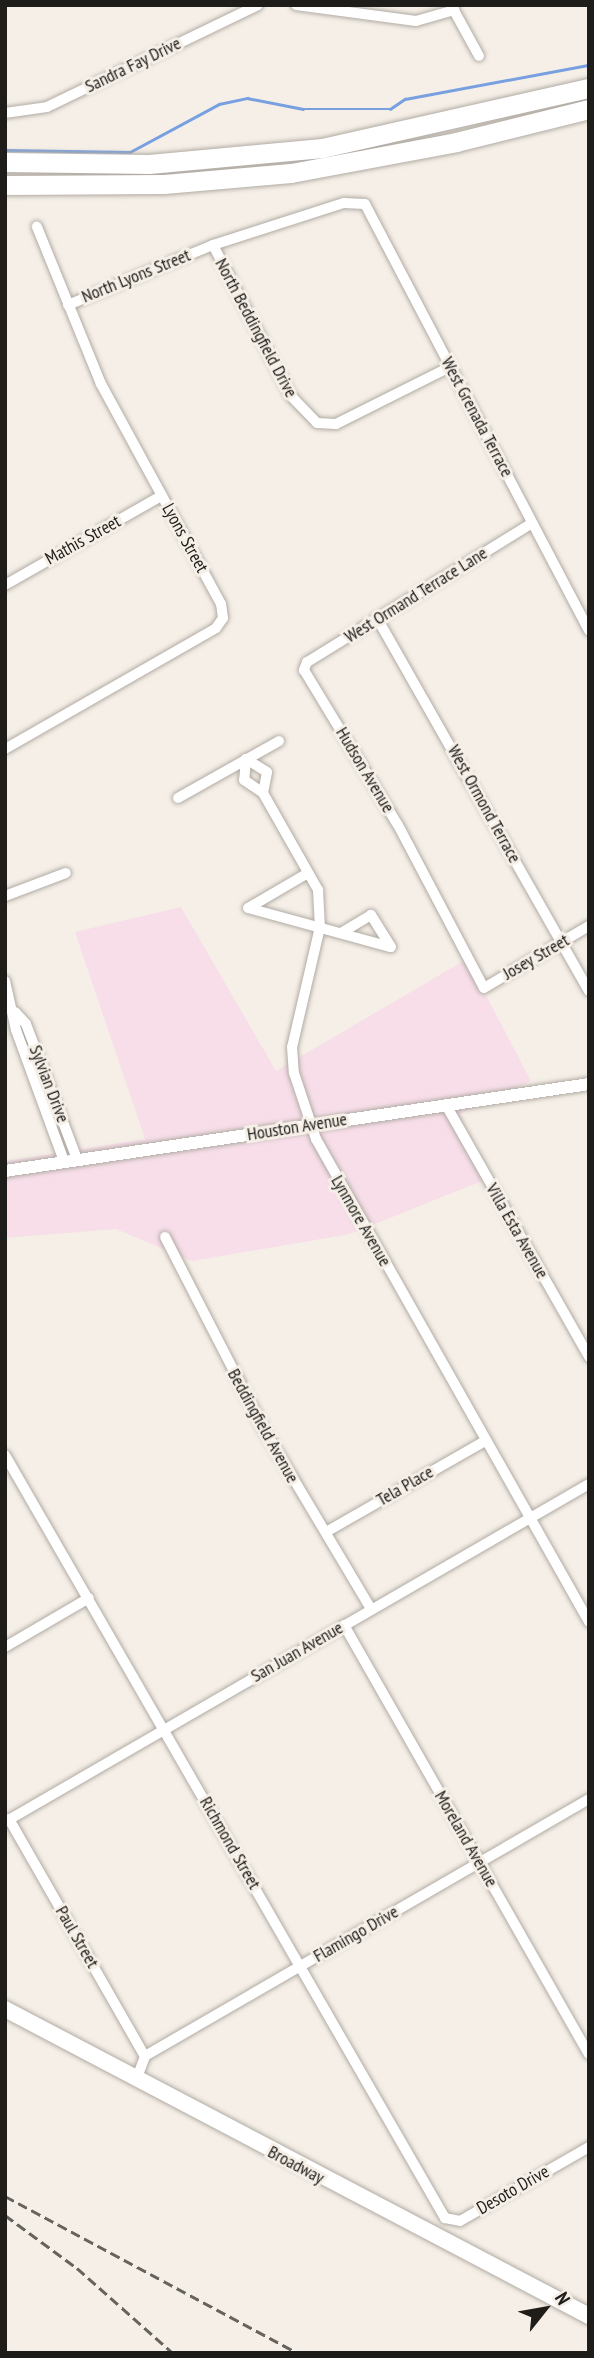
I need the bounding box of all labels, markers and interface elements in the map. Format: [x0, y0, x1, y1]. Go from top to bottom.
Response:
street label: Sandra Fay Drive [81, 32, 185, 98]
street label: North Lyons Street [79, 244, 193, 308]
street label: North Beddingfield Drive [210, 255, 302, 401]
street label: West Grenada Terrace [436, 353, 518, 481]
street label: Lyons Street [157, 500, 213, 576]
street label: Mathis Street [42, 511, 124, 569]
street label: West Ormand Terrace Lane [340, 542, 492, 648]
street label: Hudson Avenue [331, 723, 399, 817]
street label: West Ormond Terrace [443, 741, 525, 867]
street label: Josey Street [499, 929, 573, 985]
street label: Sylvian Drive [24, 1042, 74, 1126]
street label: Houston Avenue [245, 1108, 349, 1146]
street label: Lynmore Avenue [326, 1171, 396, 1271]
street label: Villa Esta Avenue [481, 1179, 553, 1283]
street label: Beddingfield Avenue [223, 1365, 303, 1487]
street label: Tela Place [373, 1461, 437, 1511]
street label: San Juan Avenue [247, 1617, 347, 1687]
street label: Moreland Avenue [430, 1787, 502, 1891]
street label: Richmond Street [195, 1793, 265, 1893]
street label: Flamingo Drive [310, 1901, 402, 1967]
street label: Paul Street [51, 1902, 103, 1972]
street label: Broadway [264, 2141, 328, 2189]
street label: Desoto Drive [473, 2161, 553, 2219]
north arrow [510, 2274, 580, 2344]
text: N [550, 2288, 576, 2309]

